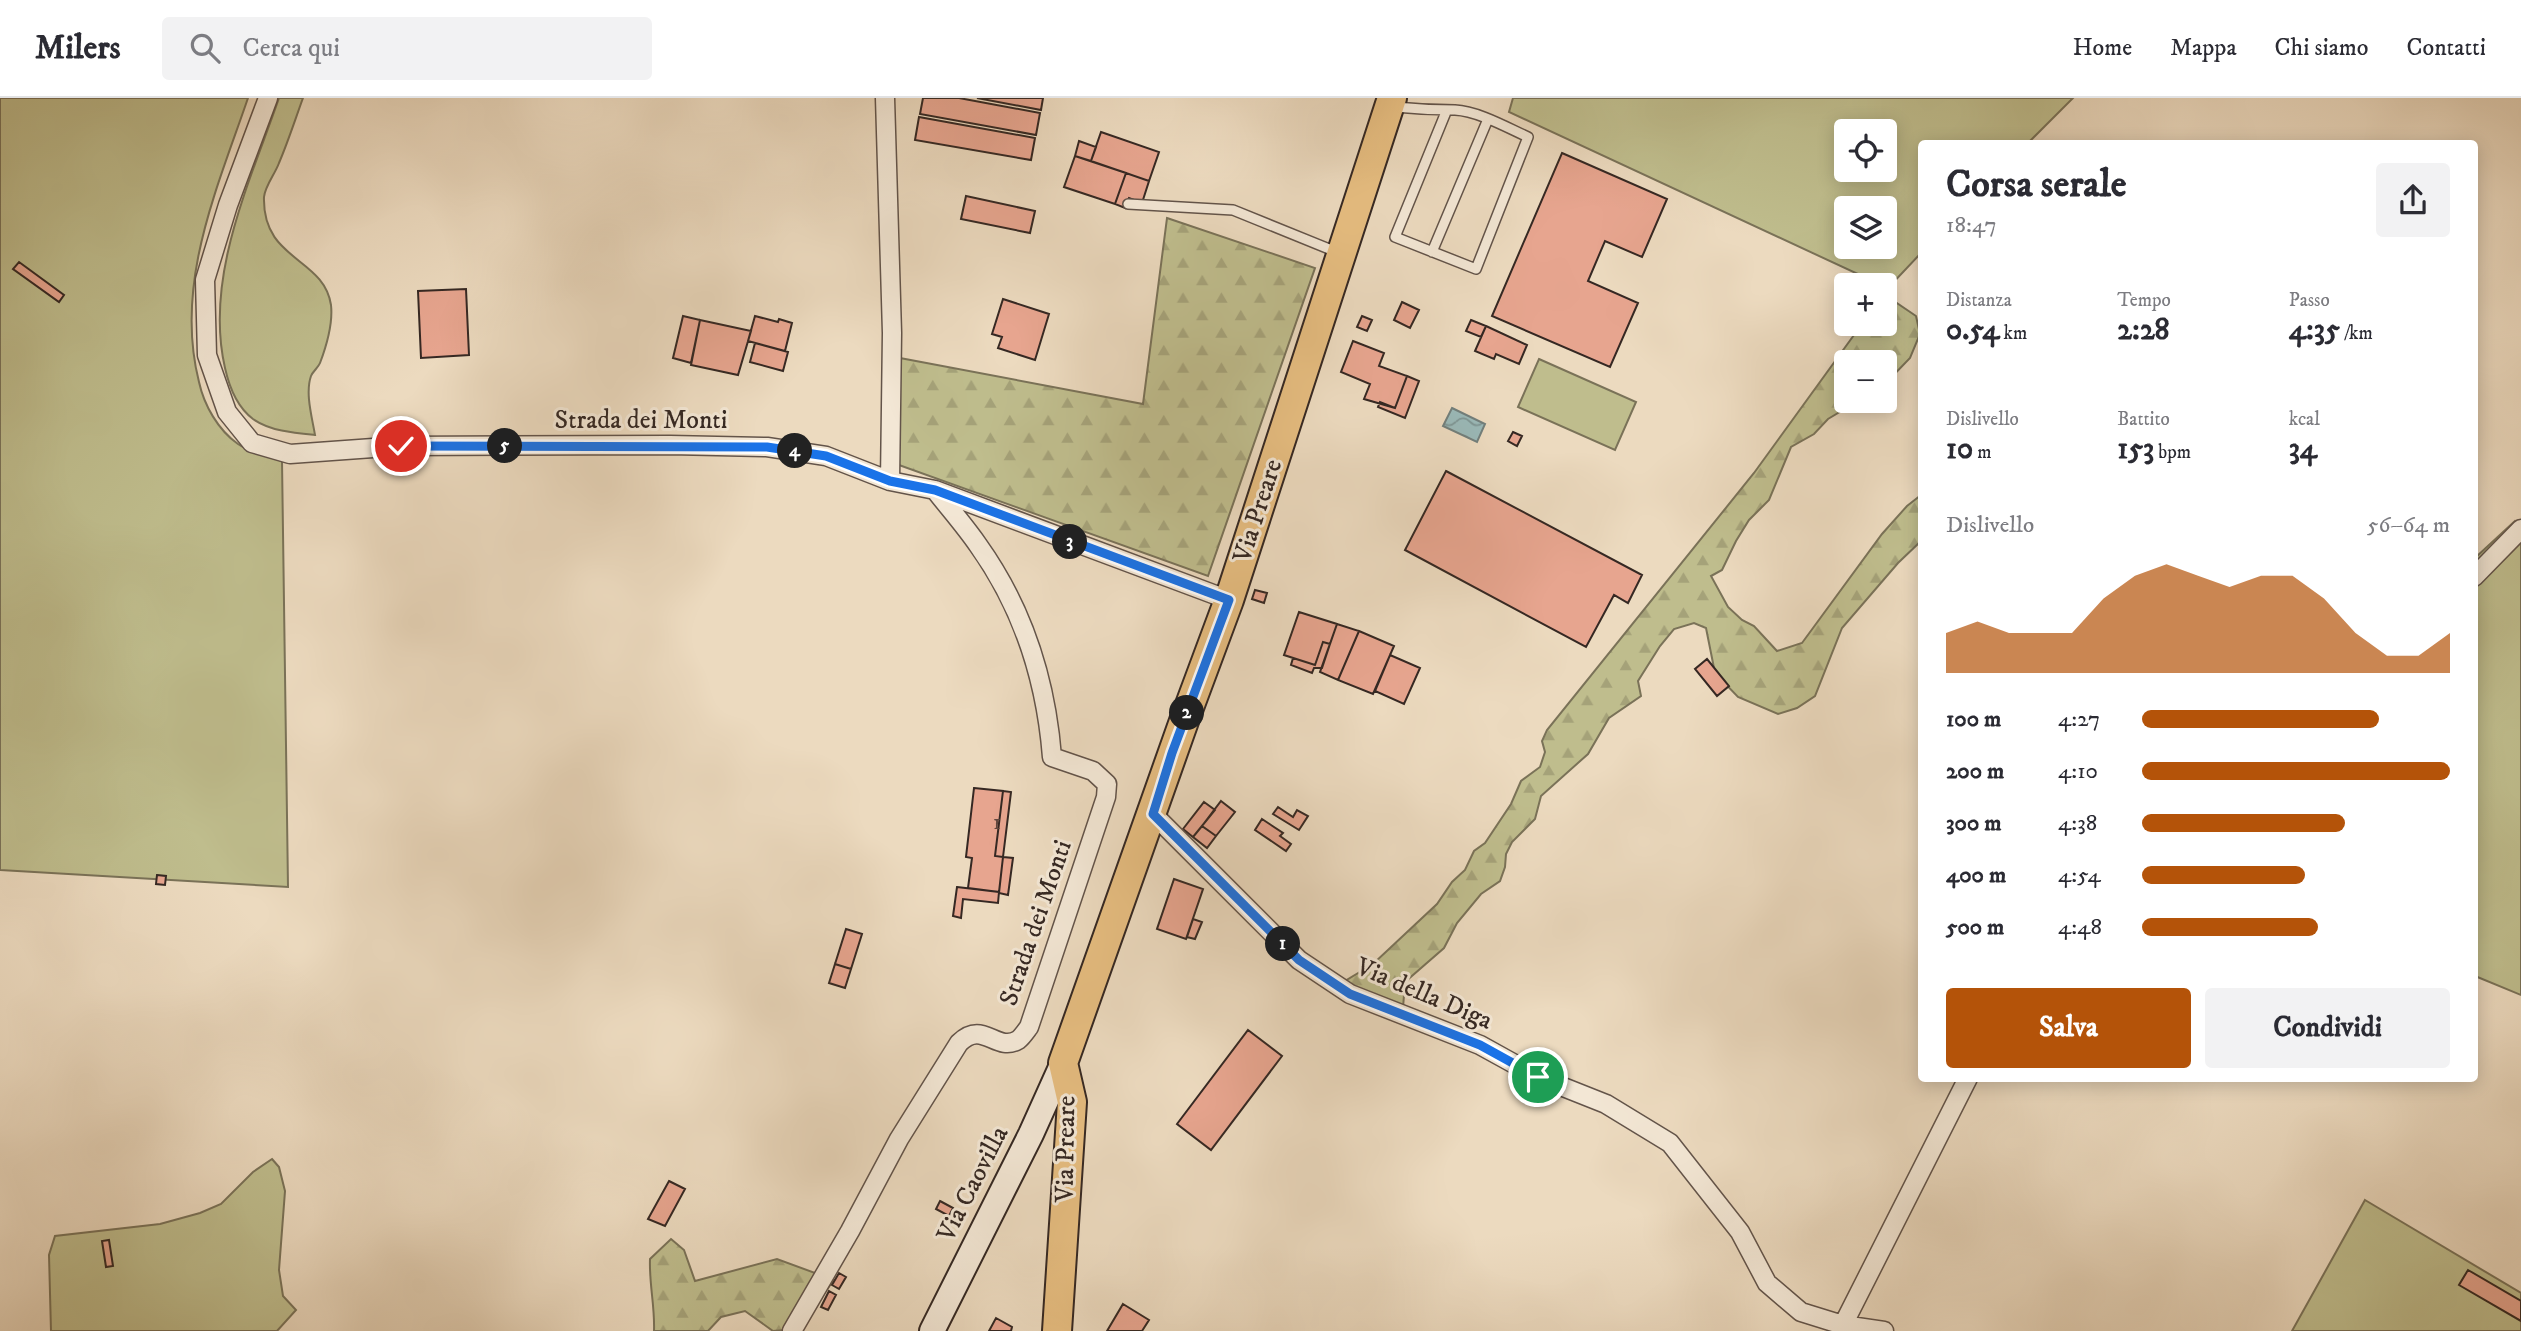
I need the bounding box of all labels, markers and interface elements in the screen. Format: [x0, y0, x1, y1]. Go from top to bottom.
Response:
search box [162, 17, 652, 80]
text: Milers [35, 28, 120, 69]
icon: search [186, 29, 224, 67]
text: Cerca qui [242, 32, 340, 65]
text: Home [2073, 33, 2132, 63]
text: Mappa [2170, 33, 2237, 63]
text: Chi siamo [2275, 33, 2369, 63]
text: Contatti [2407, 33, 2486, 63]
map controls [1834, 119, 1897, 413]
button: locate [1834, 119, 1897, 182]
text: Corsa serale [1946, 161, 2126, 209]
button: share [2376, 163, 2450, 237]
button: layers [1834, 196, 1897, 259]
text: 18:47 [1946, 211, 1997, 240]
button: + [1834, 273, 1897, 336]
text: Distanza [1946, 289, 2012, 312]
text: Tempo [2117, 289, 2171, 312]
text: Passo [2289, 289, 2330, 312]
text: 0.54 [1946, 312, 1999, 349]
text: 2:28 [2117, 312, 2170, 349]
text: 4:35 [2289, 312, 2340, 349]
text: km [1999, 322, 2027, 345]
text: /km [2340, 322, 2373, 345]
button: − [1834, 350, 1897, 413]
street label: Strada dei Monti [555, 404, 727, 437]
text: Dislivello [1946, 408, 2019, 431]
text: Battito [2117, 408, 2170, 431]
text: kcal [2289, 408, 2320, 431]
pin [371, 416, 431, 476]
icon: check [382, 427, 420, 465]
pin: 5 [488, 428, 522, 464]
text: 10 [1946, 431, 1973, 468]
text: 153 [2117, 431, 2154, 468]
text: 34 [2289, 431, 2317, 468]
text: 5 [500, 434, 509, 457]
pin: 4 [778, 434, 812, 468]
text: 4 [789, 439, 800, 462]
text: m [1973, 441, 1991, 464]
text: bpm [2154, 441, 2191, 464]
street label: Via Preare [1226, 455, 1290, 568]
text: Dislivello [1946, 511, 2034, 540]
text: 56–64 m [2367, 511, 2450, 540]
pin: 3 [1052, 524, 1088, 560]
text: 3 [1066, 530, 1073, 553]
pin: 2 [1170, 696, 1204, 730]
text: 2 [1182, 701, 1191, 724]
text: 100 m [1946, 705, 2001, 734]
text: 4:27 [2058, 705, 2100, 734]
text: 200 m [1946, 757, 2004, 786]
text: 4:10 [2058, 757, 2098, 786]
house number: 1 [993, 808, 1001, 837]
text: 300 m [1946, 809, 2002, 838]
text: 4:38 [2058, 809, 2097, 838]
street label: Strada dei Monti [992, 836, 1080, 1010]
text: 400 m [1946, 861, 2006, 890]
text: 4:54 [2058, 861, 2101, 890]
text: 500 m [1946, 913, 2004, 942]
text: 4:48 [2058, 913, 2102, 942]
pin: 1 [1266, 926, 1300, 962]
text: 1 [1279, 932, 1286, 955]
street label: Via della Diga [1350, 950, 1497, 1038]
button: Salva [1946, 988, 2191, 1068]
button: Condividi [2205, 988, 2450, 1068]
pin [1508, 1047, 1568, 1107]
icon: arrive [1519, 1058, 1557, 1096]
street label: Via Preare [1049, 1095, 1083, 1204]
street label: Via Caovilla [929, 1121, 1016, 1248]

